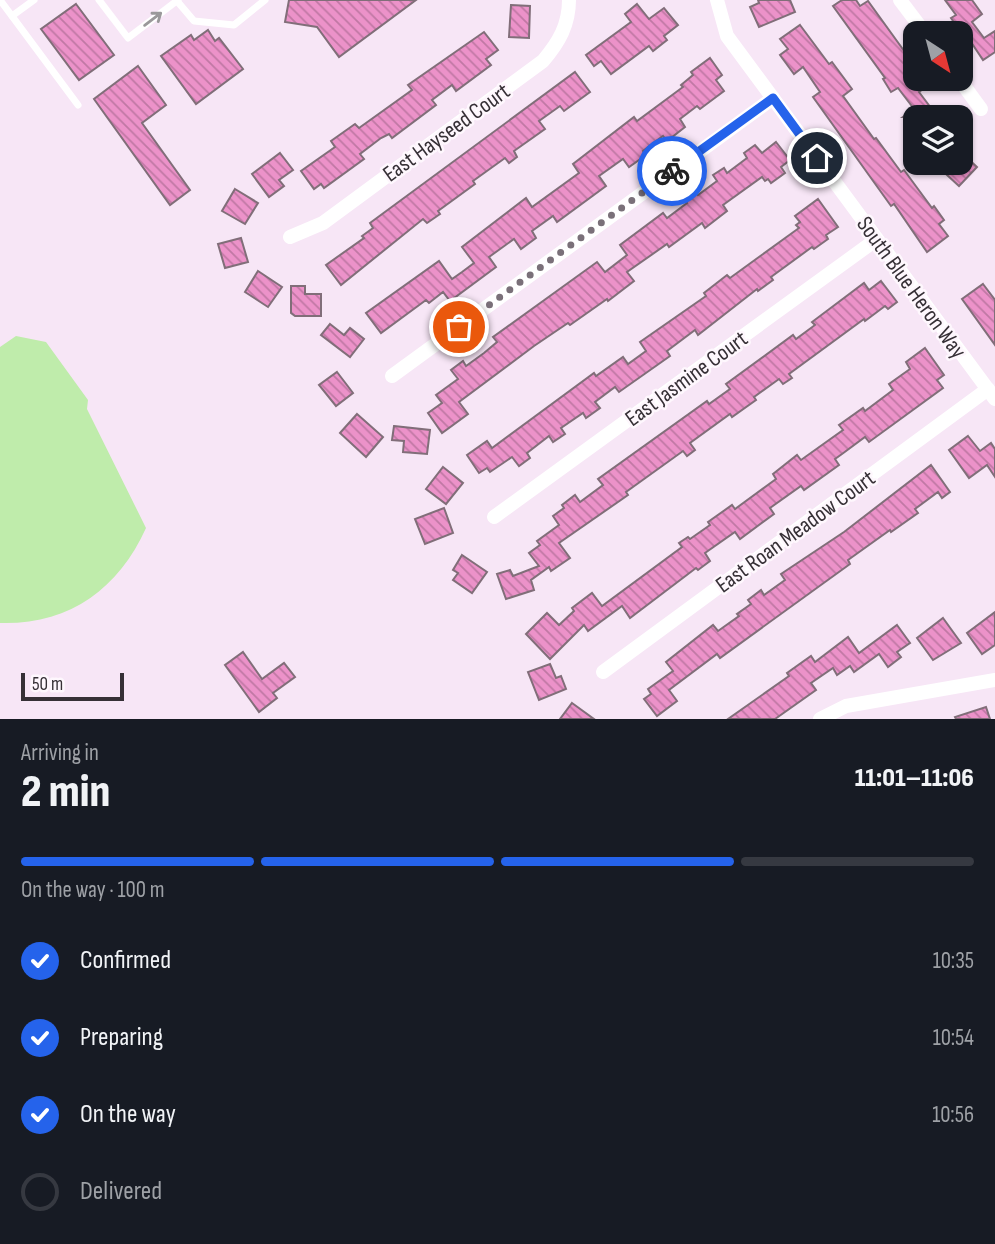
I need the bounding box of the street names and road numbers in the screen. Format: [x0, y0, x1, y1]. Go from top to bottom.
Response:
street label: East Hayseed Court [378, 77, 516, 188]
street label: South Blue Heron Way [850, 211, 972, 364]
street label: East Jasmine Court [620, 325, 753, 433]
street label: East Roan Meadow Court [710, 464, 881, 599]

